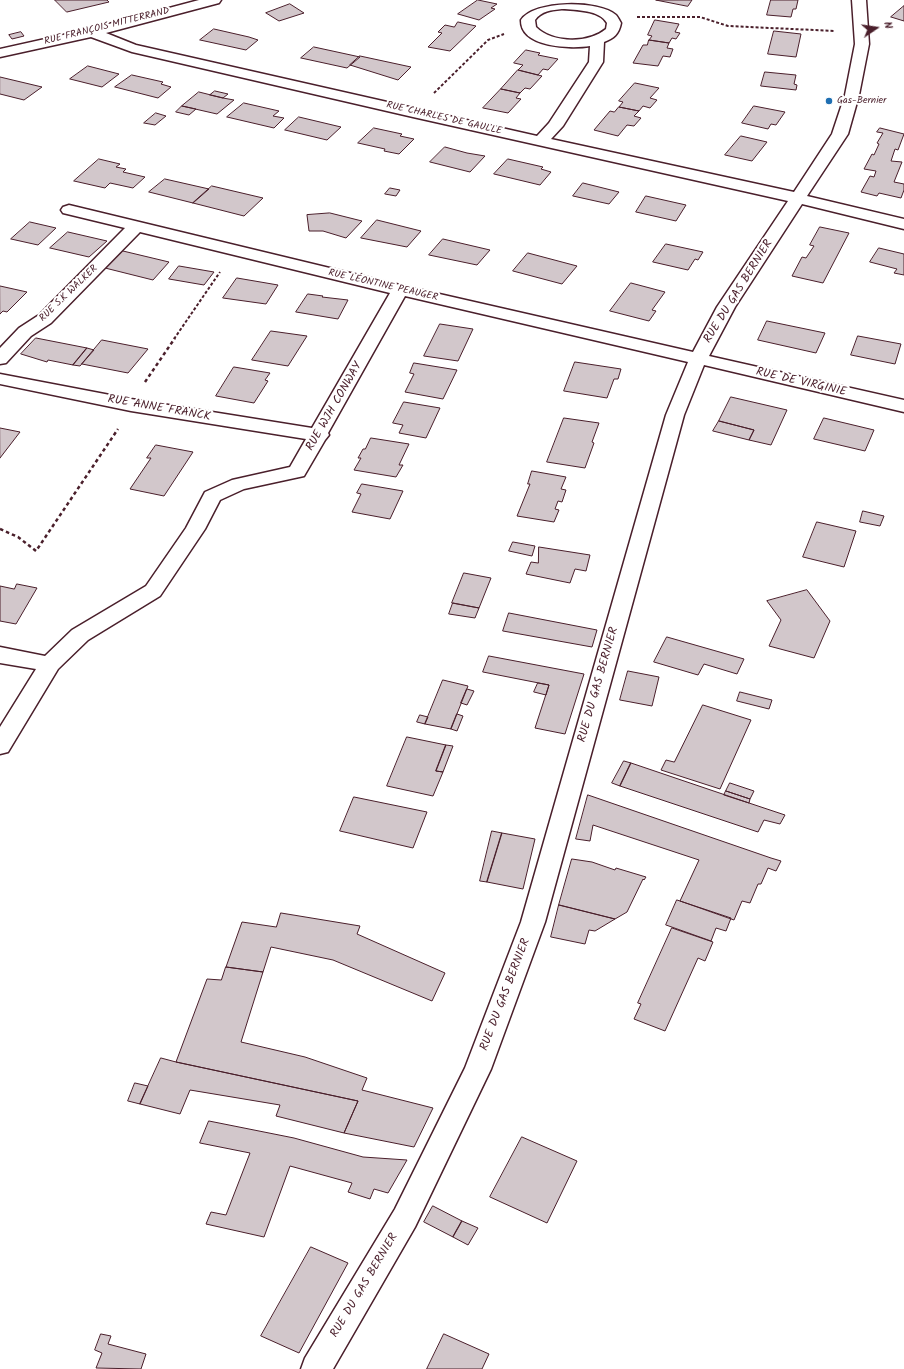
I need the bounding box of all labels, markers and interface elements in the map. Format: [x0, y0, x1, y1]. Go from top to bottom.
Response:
street label: RUE FRANÇOIS MITTERRAND [43, 6, 171, 48]
north arrow [856, 8, 896, 48]
text: N [878, 20, 897, 31]
place label: Gas-Bernier [837, 95, 886, 107]
marker: Gas-Bernier [824, 96, 834, 106]
street label: RUE CHARLES DE GAULLE [385, 100, 503, 138]
street label: RUE DU GAS BERNIER [701, 238, 777, 346]
street label: RUE S.K WALKER [37, 263, 101, 325]
street label: RUE LÉONTINE PEAUGER [327, 268, 439, 304]
street label: RUE WJH CONWAY [304, 360, 366, 454]
street label: RUE DE VIRGINIE [754, 366, 848, 400]
street label: RUE ANNE FRANCK [106, 393, 212, 425]
street label: RUE DU GAS BERNIER [576, 626, 622, 744]
street label: RUE DU GAS BERNIER [478, 937, 534, 1053]
street label: RUE DU GAS BERNIER [328, 1231, 402, 1341]

